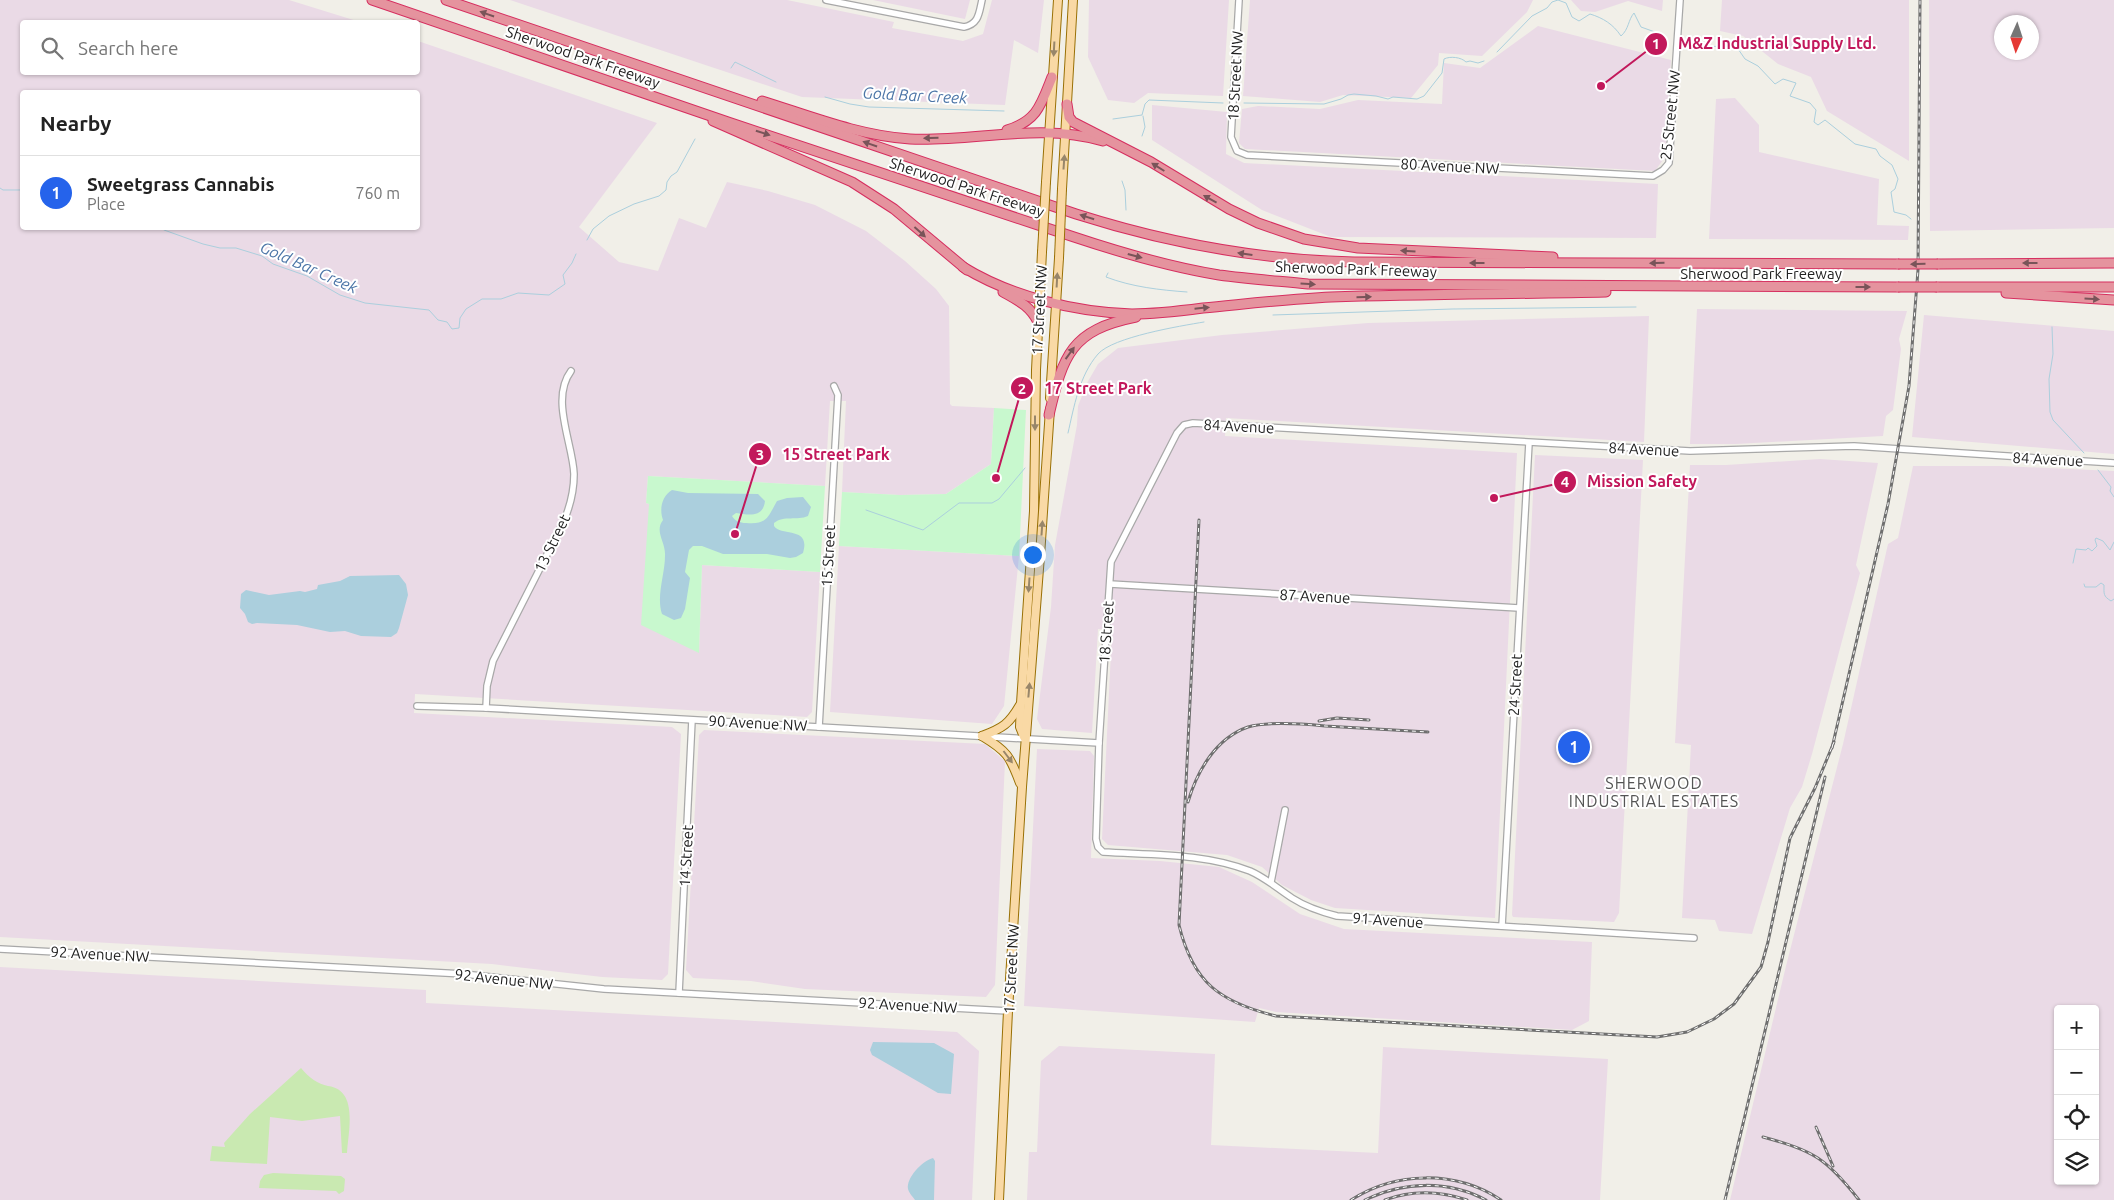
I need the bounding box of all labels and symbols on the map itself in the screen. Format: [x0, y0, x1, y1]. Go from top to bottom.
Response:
one-way arrow [480, 10, 495, 17]
north arrow [1994, 15, 2039, 60]
street label: Sherwood Park Freeway [504, 23, 662, 91]
callout: M&Z Industrial Supply Ltd. [1643, 28, 1886, 59]
street label: 18 Street NW [1224, 30, 1246, 122]
text: M&Z Industrial Supply Ltd. [1678, 34, 1876, 52]
text: 1 [1652, 35, 1660, 52]
one-way arrow [1050, 41, 1058, 57]
street label: 25 Street NW [1657, 69, 1683, 161]
water label: Gold Bar Creek [862, 83, 969, 107]
one-way arrow [756, 130, 771, 138]
one-way arrow [923, 135, 939, 143]
one-way arrow [862, 140, 877, 147]
street label: Sherwood Park Freeway [887, 154, 1047, 220]
one-way arrow [1061, 154, 1069, 170]
street label: 80 Avenue NW [1400, 155, 1500, 177]
one-way arrow [1152, 162, 1165, 171]
one-way arrow [1204, 194, 1217, 203]
one-way arrow [1079, 213, 1094, 221]
one-way arrow [914, 226, 926, 238]
water label: Gold Bar Creek [257, 237, 361, 297]
one-way arrow [1399, 246, 1415, 254]
one-way arrow [1237, 250, 1253, 258]
one-way arrow [1127, 252, 1142, 260]
street label: Sherwood Park Freeway [1275, 258, 1437, 280]
one-way arrow [1469, 259, 1485, 267]
one-way arrow [1649, 259, 1665, 267]
one-way arrow [2022, 259, 2038, 267]
one-way arrow [1910, 260, 1926, 268]
street label: 17 Street NW [1028, 264, 1050, 356]
street label: Sherwood Park Freeway [1680, 265, 1842, 282]
one-way arrow [1054, 272, 1062, 288]
one-way arrow [1300, 280, 1316, 288]
one-way arrow [1855, 283, 1871, 291]
one-way arrow [1356, 293, 1372, 301]
one-way arrow [2084, 295, 2100, 303]
one-way arrow [1194, 304, 1210, 312]
one-way arrow [1065, 347, 1076, 360]
callout: 17 Street Park [1009, 373, 1162, 404]
text: 17 Street Park [1044, 379, 1152, 397]
text: 2 [1018, 380, 1026, 397]
one-way arrow [1031, 415, 1039, 431]
street label: 84 Avenue [1203, 416, 1275, 436]
callout: 15 Street Park [747, 439, 900, 470]
street label: 84 Avenue [1608, 439, 1680, 459]
text: 15 Street Park [782, 445, 890, 463]
text: 3 [756, 446, 764, 463]
street label: 84 Avenue [2012, 449, 2084, 469]
callout: Mission Safety [1552, 466, 1707, 497]
text: Mission Safety [1587, 472, 1698, 490]
text: 4 [1561, 473, 1569, 490]
street label: 13 Street [531, 511, 573, 575]
one-way arrow [1039, 520, 1047, 536]
street label: 15 Street [818, 524, 838, 588]
your location [1020, 542, 1046, 568]
one-way arrow [1025, 578, 1033, 594]
street label: 87 Avenue [1279, 586, 1351, 606]
street label: 18 Street [1095, 600, 1117, 664]
street label: 24 Street [1505, 653, 1525, 717]
one-way arrow [1025, 682, 1033, 698]
street label: 90 Avenue NW [708, 712, 808, 734]
pin: 1 [1558, 728, 1590, 766]
one-way arrow [1003, 750, 1013, 764]
district label: SHERWOOD INDUSTRIAL ESTATES [1569, 774, 1739, 810]
street label: 14 Street [676, 824, 696, 888]
street label: 91 Avenue [1352, 909, 1424, 931]
street label: 17 Street NW [1000, 923, 1022, 1015]
street label: 92 Avenue NW [50, 943, 150, 965]
street label: 92 Avenue NW [454, 965, 554, 993]
street label: 92 Avenue NW [858, 994, 958, 1016]

